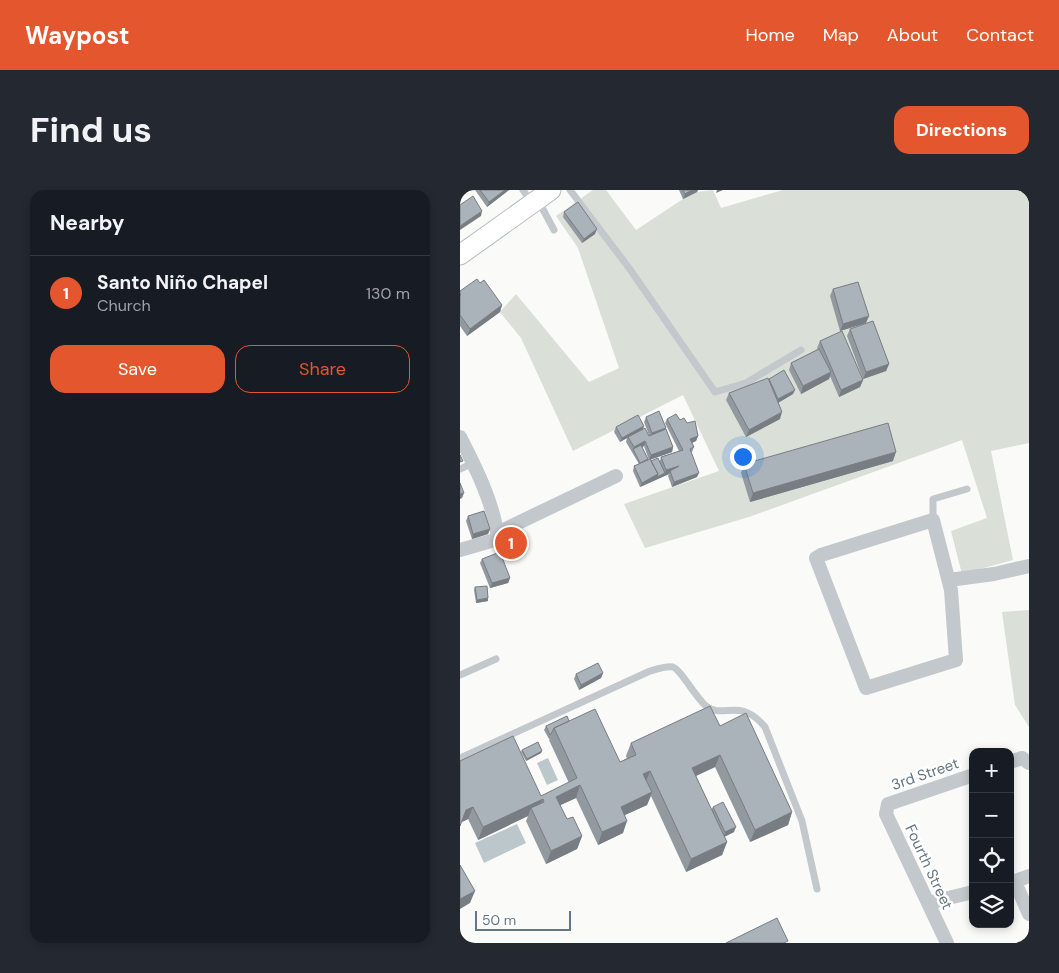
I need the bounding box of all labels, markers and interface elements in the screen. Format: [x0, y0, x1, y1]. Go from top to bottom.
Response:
text: Waypost [25, 20, 129, 51]
text: Home [745, 23, 795, 47]
text: Map [823, 23, 859, 47]
text: About [887, 23, 938, 47]
text: Contact [966, 23, 1034, 47]
button: Directions [894, 106, 1029, 154]
text: Find us [30, 107, 152, 153]
text: Nearby [50, 209, 124, 237]
text: Santo Niño Chapel [97, 270, 268, 295]
text: 1 [63, 283, 69, 304]
text: 130 m [366, 283, 410, 304]
text: Church [97, 295, 151, 316]
button: Save [50, 345, 225, 393]
button: Share [235, 345, 410, 393]
your location [730, 444, 756, 470]
pin: 1 [495, 524, 527, 562]
map controls [969, 748, 1014, 928]
button: + [969, 748, 1014, 793]
street label: 3rd Street [889, 753, 961, 795]
button: − [969, 793, 1014, 838]
street label: Fourth Street [901, 821, 958, 913]
button: locate [969, 838, 1014, 883]
button: layers [969, 883, 1014, 928]
scale bar [475, 908, 571, 931]
text: 50 m [482, 911, 516, 929]

